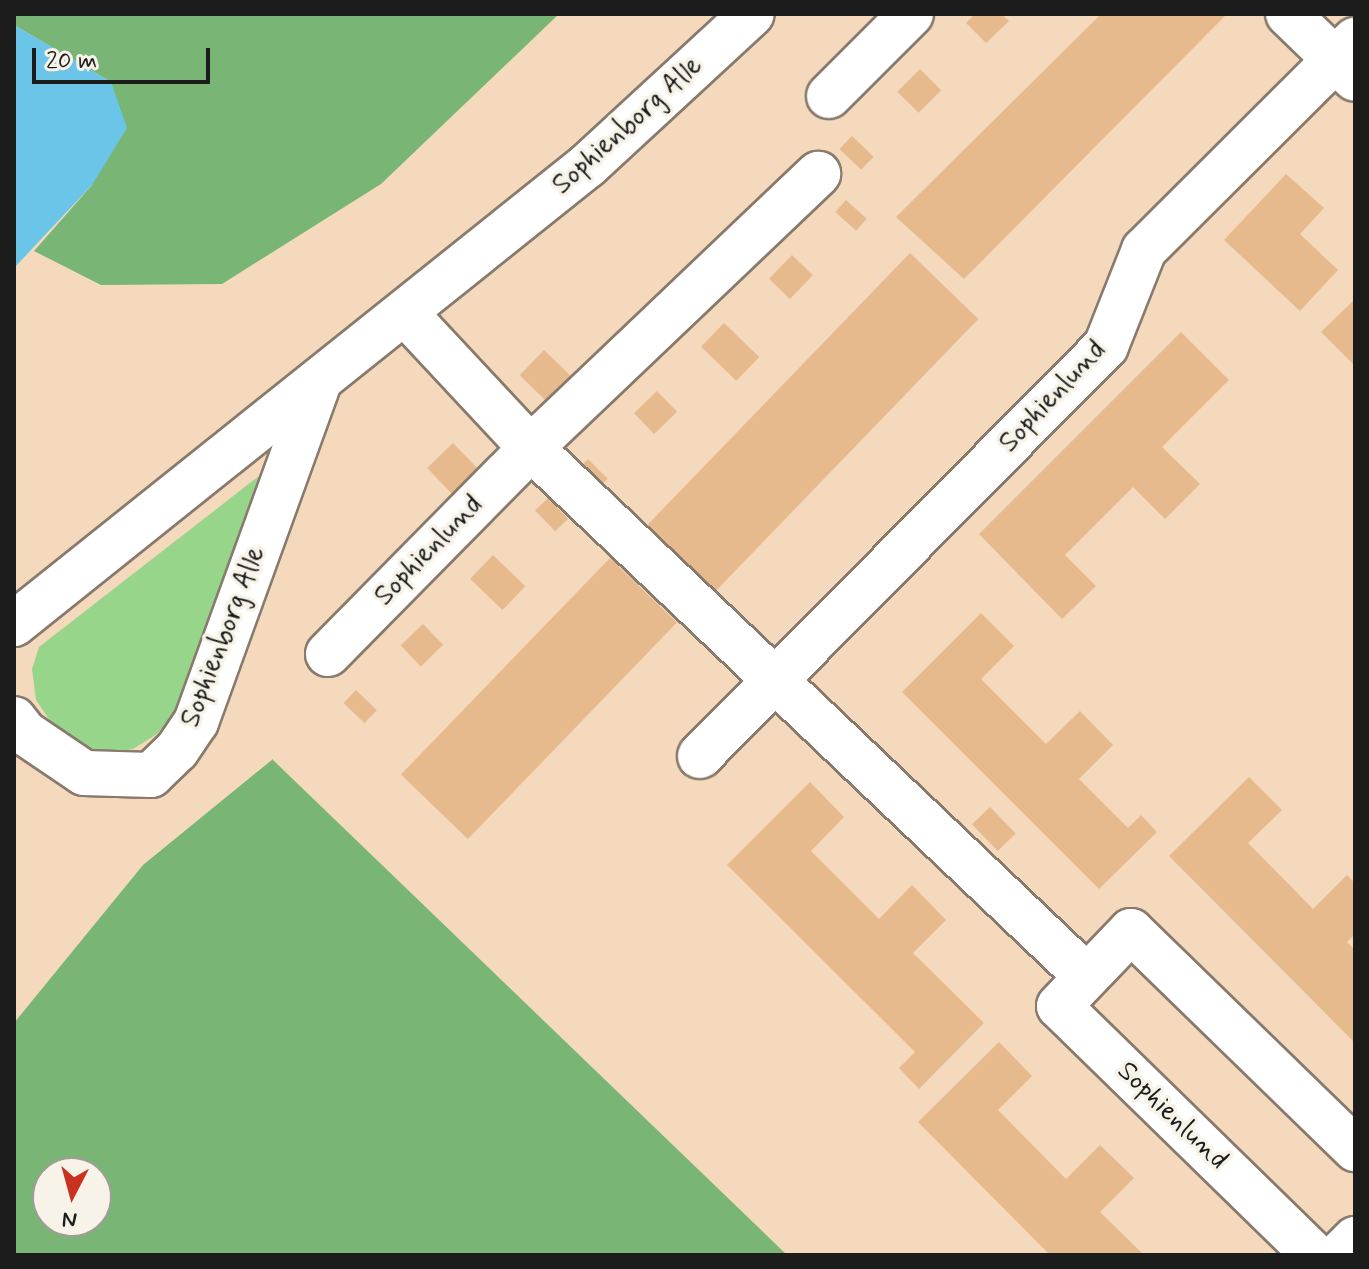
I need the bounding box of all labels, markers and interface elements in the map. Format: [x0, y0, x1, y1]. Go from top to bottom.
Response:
scale bar [36, 32, 214, 82]
text: 20 m [46, 46, 97, 77]
street label: Sophienborg Alle [545, 49, 711, 203]
street label: Sophienlund [993, 334, 1113, 460]
street label: Sophienlund [368, 489, 490, 613]
street label: Sophienborg Alle [174, 541, 274, 733]
street label: Sophienlund [1110, 1055, 1234, 1177]
north arrow [32, 1157, 112, 1237]
text: N [61, 1204, 78, 1234]

